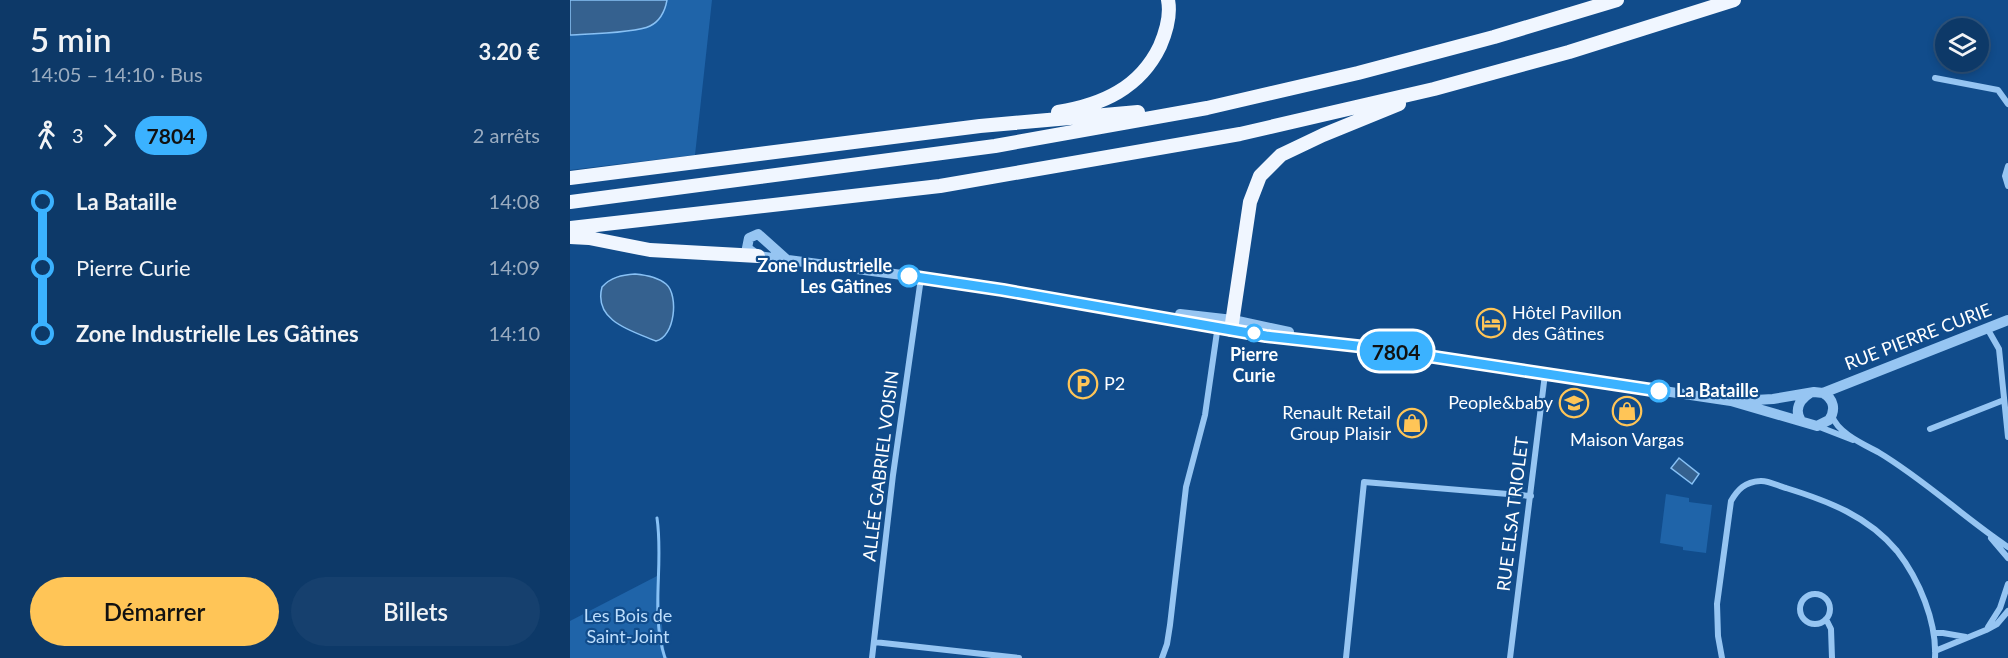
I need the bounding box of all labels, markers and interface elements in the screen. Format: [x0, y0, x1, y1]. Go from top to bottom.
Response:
map controls [1935, 18, 1989, 72]
button: layers [1935, 18, 1989, 72]
text: 5 min [30, 19, 111, 59]
text: 3.20 € [478, 38, 540, 65]
text: 14:05 – 14:10 · Bus [30, 62, 203, 86]
icon: walk [30, 119, 63, 152]
icon: forward [93, 119, 126, 152]
text: 3 [72, 123, 84, 147]
text: 7804 [147, 123, 195, 148]
text: 2 arrêts [473, 123, 540, 147]
text: La Bataille [76, 188, 177, 215]
text: 14:08 [489, 189, 540, 213]
text: Pierre Curie [76, 254, 191, 281]
place label: Zone Industrielle Les Gâtines [757, 254, 892, 297]
text: 14:09 [489, 255, 540, 279]
marker: Zone Industrielle Les Gâtines [898, 265, 920, 287]
street label: RUE PIERRE CURIE [1841, 298, 1994, 374]
place label: Hôtel Pavillon des Gâtines [1512, 301, 1622, 344]
hotel icon: Hôtel Pavillon des Gâtines [1475, 307, 1507, 339]
text: Zone Industrielle Les Gâtines [76, 320, 359, 347]
text: 14:10 [489, 321, 540, 345]
marker: Pierre Curie [1245, 324, 1263, 342]
line badge: 7804 [1354, 332, 1438, 370]
text: 7804 [1372, 339, 1420, 364]
place label: Pierre Curie [1230, 343, 1278, 386]
parking icon: P2 [1067, 368, 1099, 400]
street label: ALLÉE GABRIEL VOISIN [857, 369, 903, 563]
place label: P2 [1104, 372, 1125, 394]
place label: La Bataille [1676, 379, 1759, 401]
marker: La Bataille [1648, 380, 1670, 402]
school or university icon: People&baby [1558, 387, 1590, 419]
place label: People&baby [1448, 391, 1554, 413]
shop icon: Maison Vargas [1611, 395, 1643, 427]
place label: Renault Retail Group Plaisir [1282, 401, 1391, 444]
shop icon: Renault Retail Group Plaisir [1396, 407, 1428, 439]
place label: Maison Vargas [1570, 428, 1684, 450]
street label: RUE ELSA TRIOLET [1492, 435, 1532, 593]
button: Démarrer [30, 577, 279, 646]
button: Billets [291, 577, 540, 646]
park label: Les Bois de Saint-Joint [584, 604, 672, 647]

